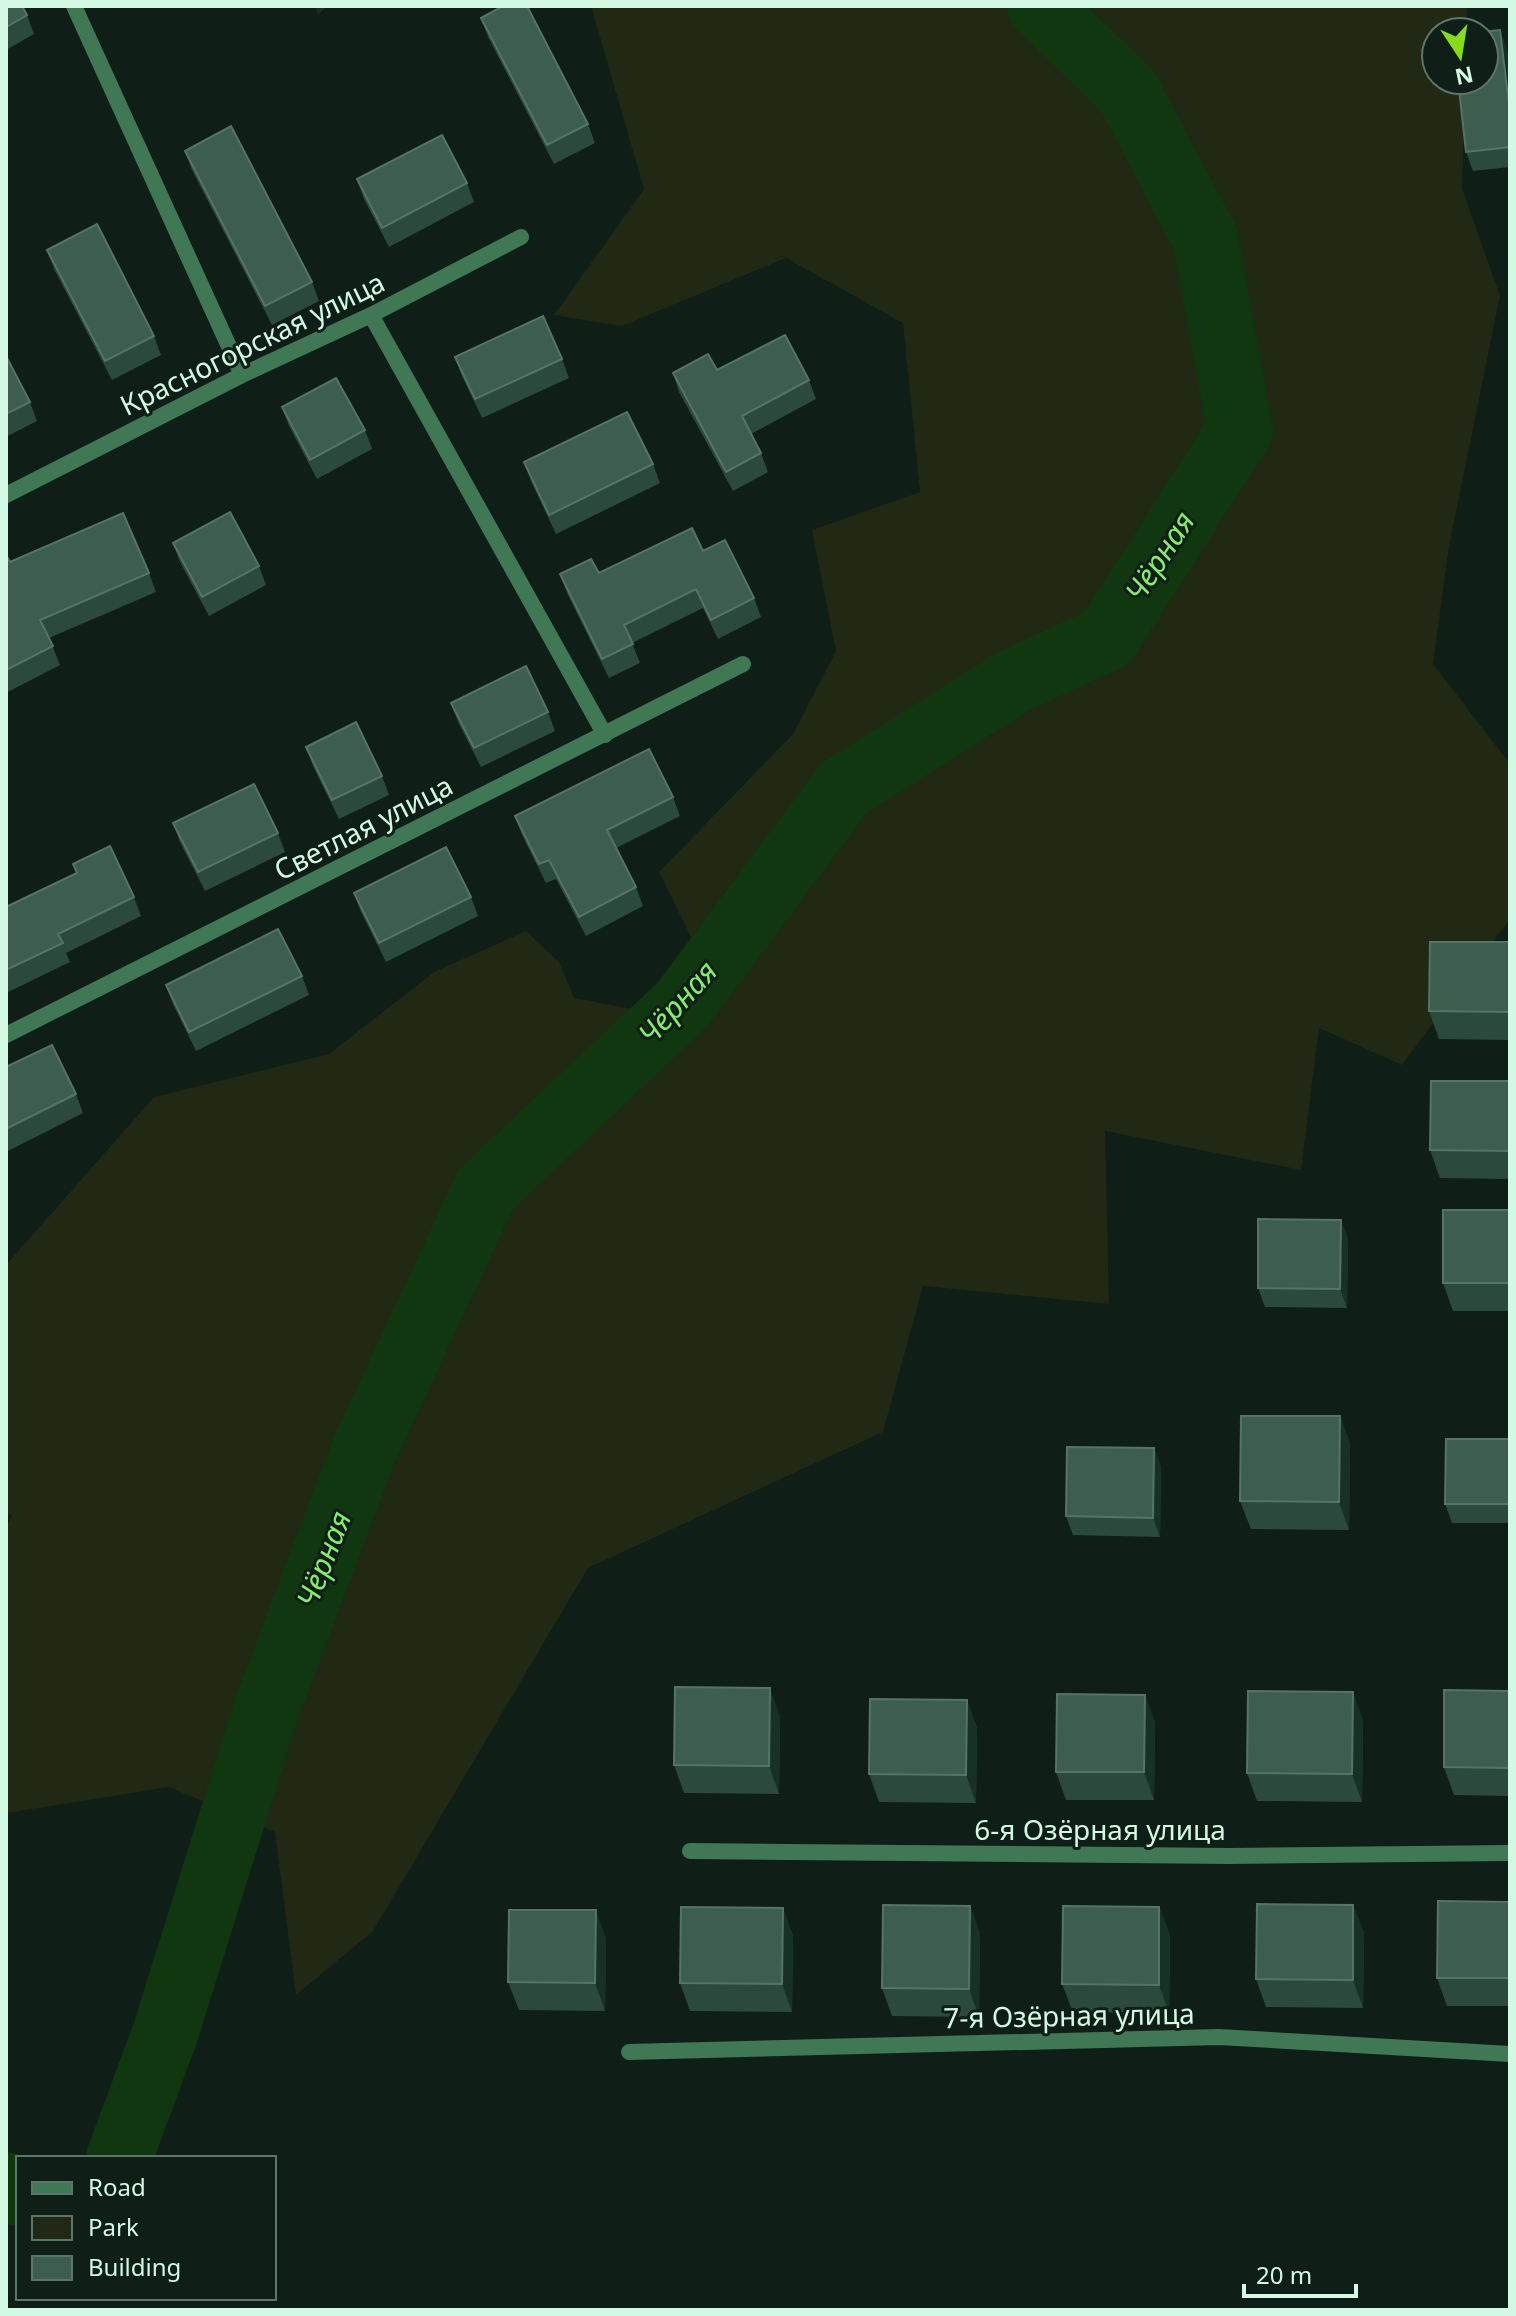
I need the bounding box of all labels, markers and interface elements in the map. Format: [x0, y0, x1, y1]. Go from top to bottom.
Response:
north arrow [1420, 16, 1500, 96]
text: N [1452, 60, 1476, 93]
street label: Красногорская улица [113, 262, 391, 424]
water label: Чёрная [1115, 503, 1203, 609]
street label: Светлая улица [267, 766, 459, 888]
water label: Чёрная [628, 951, 726, 1053]
water label: Чёрная [286, 1505, 360, 1613]
street label: 6-я Озёрная улица [974, 1810, 1226, 1848]
street label: 7-я Озёрная улица [943, 1994, 1195, 2036]
legend [16, 2156, 276, 2300]
text: Road [88, 2170, 146, 2203]
text: Park [88, 2210, 139, 2243]
scale bar [1244, 2248, 1356, 2298]
text: Building [88, 2250, 181, 2283]
text: 20 m [1256, 2258, 1312, 2291]

